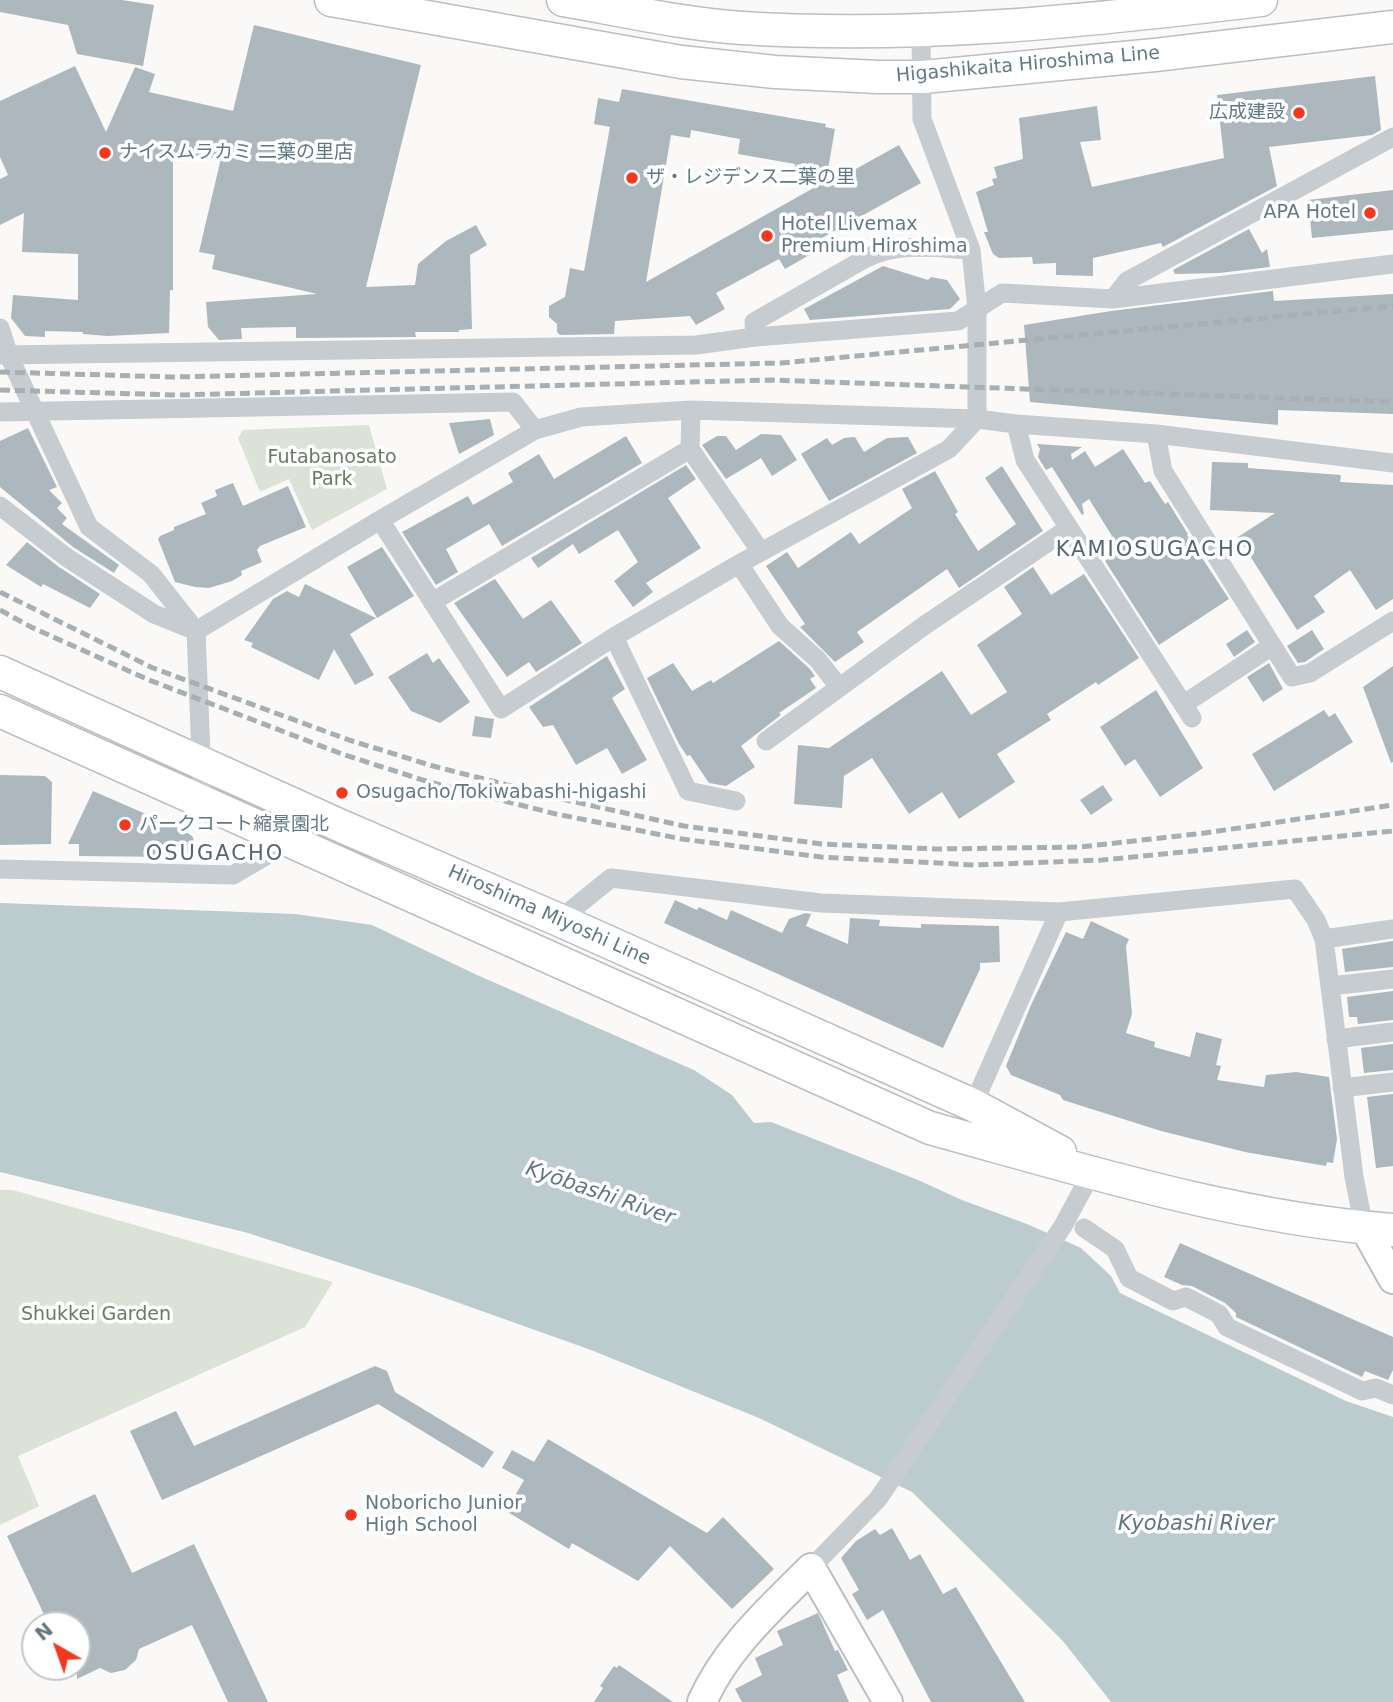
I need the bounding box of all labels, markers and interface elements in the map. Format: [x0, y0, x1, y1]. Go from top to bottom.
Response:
street label: Higashikaita Hiroshima Line [895, 42, 1161, 88]
place label: 広成建設 [1209, 102, 1285, 124]
marker: 広成建設 [1291, 105, 1307, 121]
place label: ナイスムラカミ 二葉の里店 [119, 142, 353, 164]
marker: ナイスムラカミ 二葉の里店 [97, 145, 113, 161]
place label: ザ・レジデンス二葉の里 [646, 167, 855, 189]
marker: ザ・レジデンス二葉の里 [624, 170, 640, 186]
place label: APA Hotel [1263, 202, 1356, 224]
marker: APA Hotel [1362, 205, 1378, 221]
place label: Hotel Livemax Premium Hiroshima [781, 214, 968, 258]
marker: Hotel Livemax Premium Hiroshima [759, 228, 775, 244]
park label: Futabanosato Park [267, 447, 397, 491]
district label: KAMIOSUGACHO [1057, 538, 1253, 564]
place label: Osugacho/Tokiwabashi-higashi [356, 782, 647, 804]
marker: Osugacho/Tokiwabashi-higashi [334, 785, 350, 801]
place label: パークコート縮景園北 [139, 814, 329, 836]
marker: パークコート縮景園北 [117, 817, 133, 833]
district label: OSUGACHO [147, 842, 283, 868]
street label: Hiroshima Miyoshi Line [444, 861, 654, 971]
water label: Kyōbashi River [522, 1157, 678, 1231]
park label: Shukkei Garden [21, 1304, 171, 1326]
place label: Noboricho Junior High School [365, 1493, 522, 1537]
marker: Noboricho Junior High School [343, 1507, 359, 1523]
water label: Kyobashi River [1118, 1512, 1274, 1538]
north arrow [21, 1611, 91, 1681]
text: N [31, 1618, 57, 1645]

